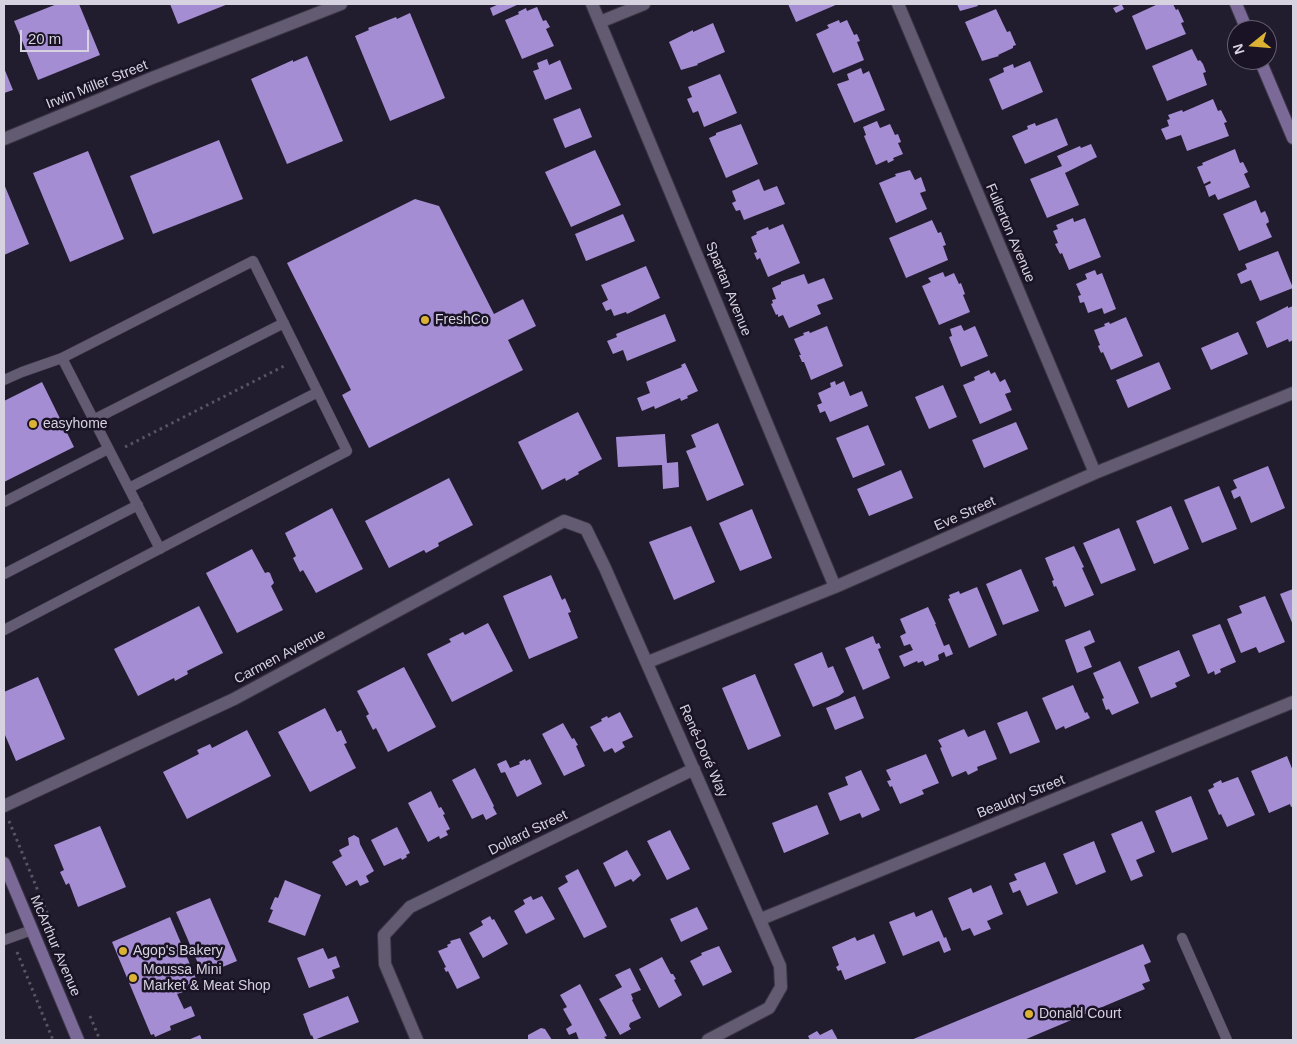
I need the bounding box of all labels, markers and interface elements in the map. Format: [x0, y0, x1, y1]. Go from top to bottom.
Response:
scale bar [22, 20, 91, 52]
north arrow [1227, 20, 1277, 70]
text: 20 m [28, 30, 61, 47]
text: N [1229, 42, 1248, 56]
street label: Irwin Miller Street [44, 57, 150, 113]
street label: Fullerton Avenue [982, 181, 1038, 285]
street label: Spartan Avenue [701, 239, 755, 339]
place label: FreshCo [435, 312, 489, 328]
marker: FreshCo [419, 314, 431, 326]
place label: easyhome [43, 416, 108, 432]
marker: easyhome [27, 418, 39, 430]
street label: Eve Street [932, 493, 998, 535]
street label: Carmen Avenue [232, 626, 328, 688]
street label: René-Doré Way [675, 702, 731, 800]
street label: Beaudry Street [975, 772, 1067, 822]
street label: Dollard Street [486, 807, 570, 859]
street label: McArthur Avenue [26, 893, 84, 999]
place label: Agop's Bakery [133, 943, 223, 959]
marker: Agop's Bakery [117, 945, 129, 957]
place label: Moussa Mini Market & Meat Shop [143, 962, 271, 994]
marker: Moussa Mini Market & Meat Shop [127, 972, 139, 984]
place label: Donald Court [1039, 1006, 1121, 1022]
marker: Donald Court [1023, 1008, 1035, 1020]

